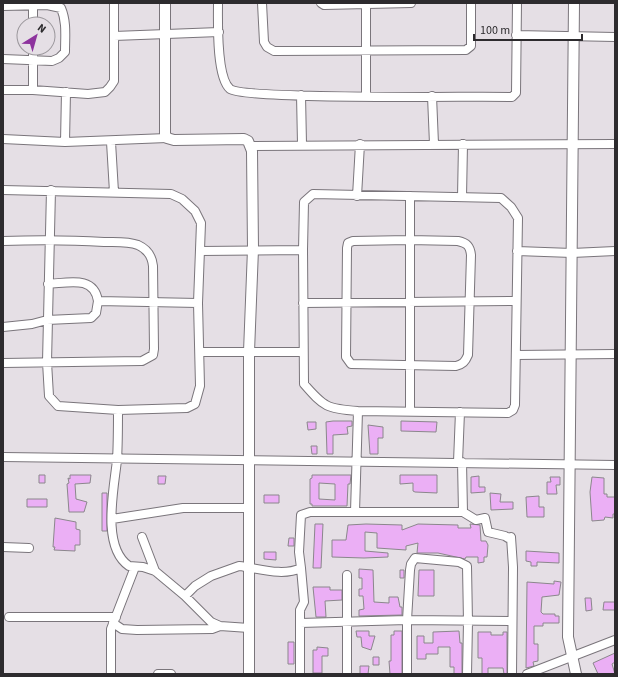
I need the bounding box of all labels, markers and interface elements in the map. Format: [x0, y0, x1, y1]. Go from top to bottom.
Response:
north arrow [16, 16, 56, 56]
scale bar [474, 16, 582, 42]
text: N [34, 20, 49, 37]
text: 100 m [480, 22, 510, 39]

